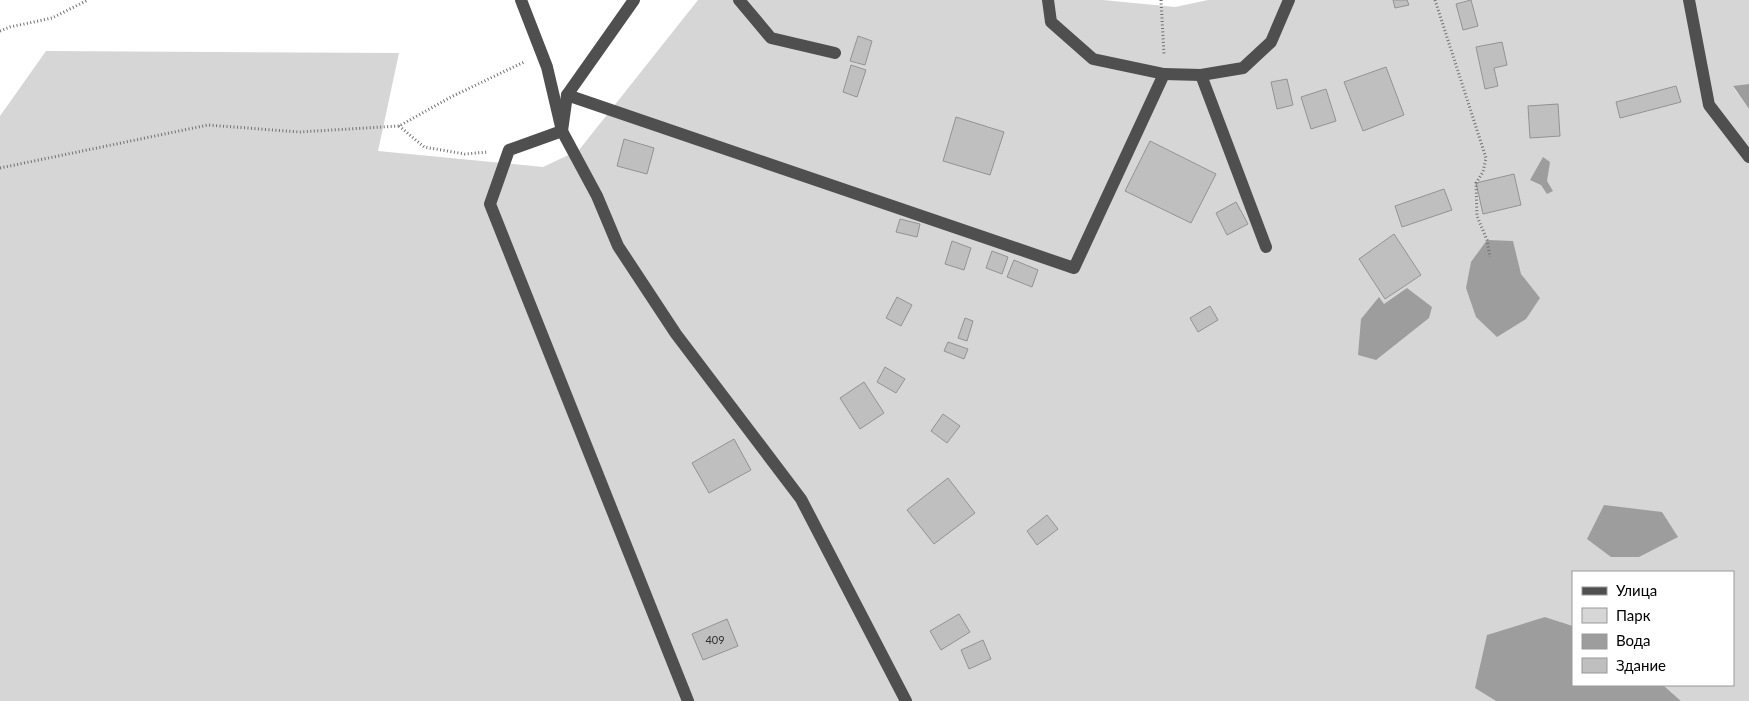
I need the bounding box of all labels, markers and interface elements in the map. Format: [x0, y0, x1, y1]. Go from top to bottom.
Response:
legend [1572, 571, 1734, 686]
text: Улица [1616, 581, 1657, 599]
text: Парк [1616, 606, 1651, 624]
text: Вода [1616, 631, 1651, 649]
house number: 409 [705, 633, 725, 646]
text: Здание [1616, 656, 1666, 674]

